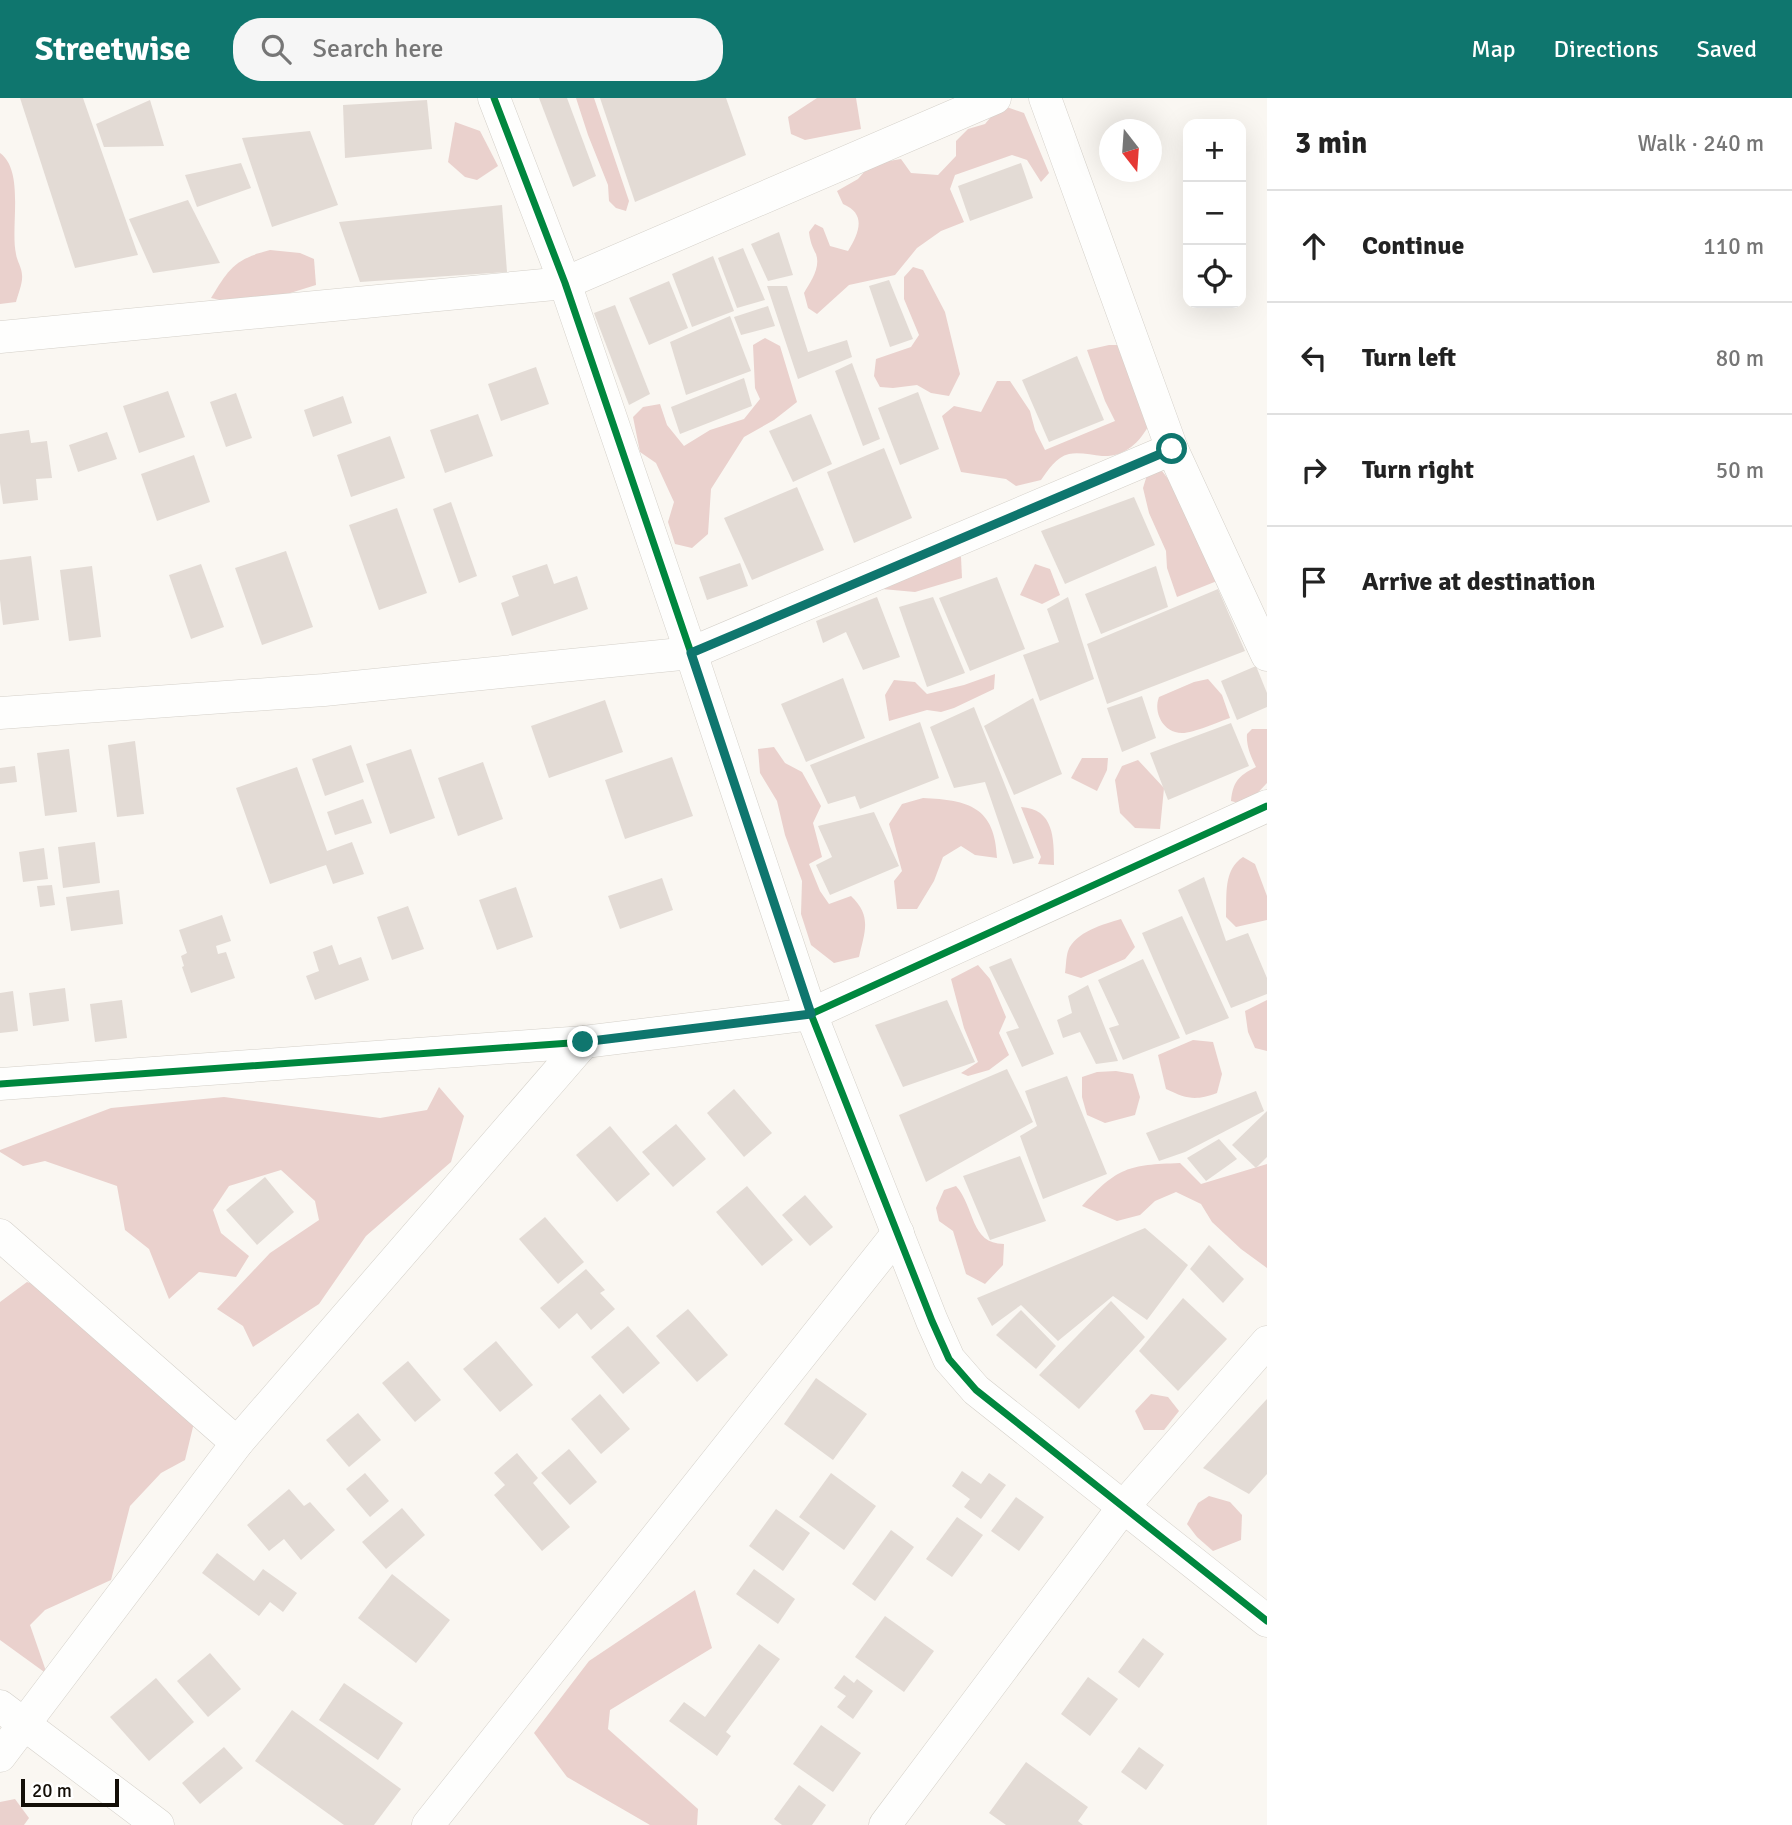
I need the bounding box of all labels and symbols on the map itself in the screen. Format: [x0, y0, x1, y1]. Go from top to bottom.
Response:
north arrow [1099, 119, 1162, 182]
route start [1156, 433, 1187, 464]
route end [567, 1026, 598, 1057]
scale bar [21, 1776, 119, 1808]

